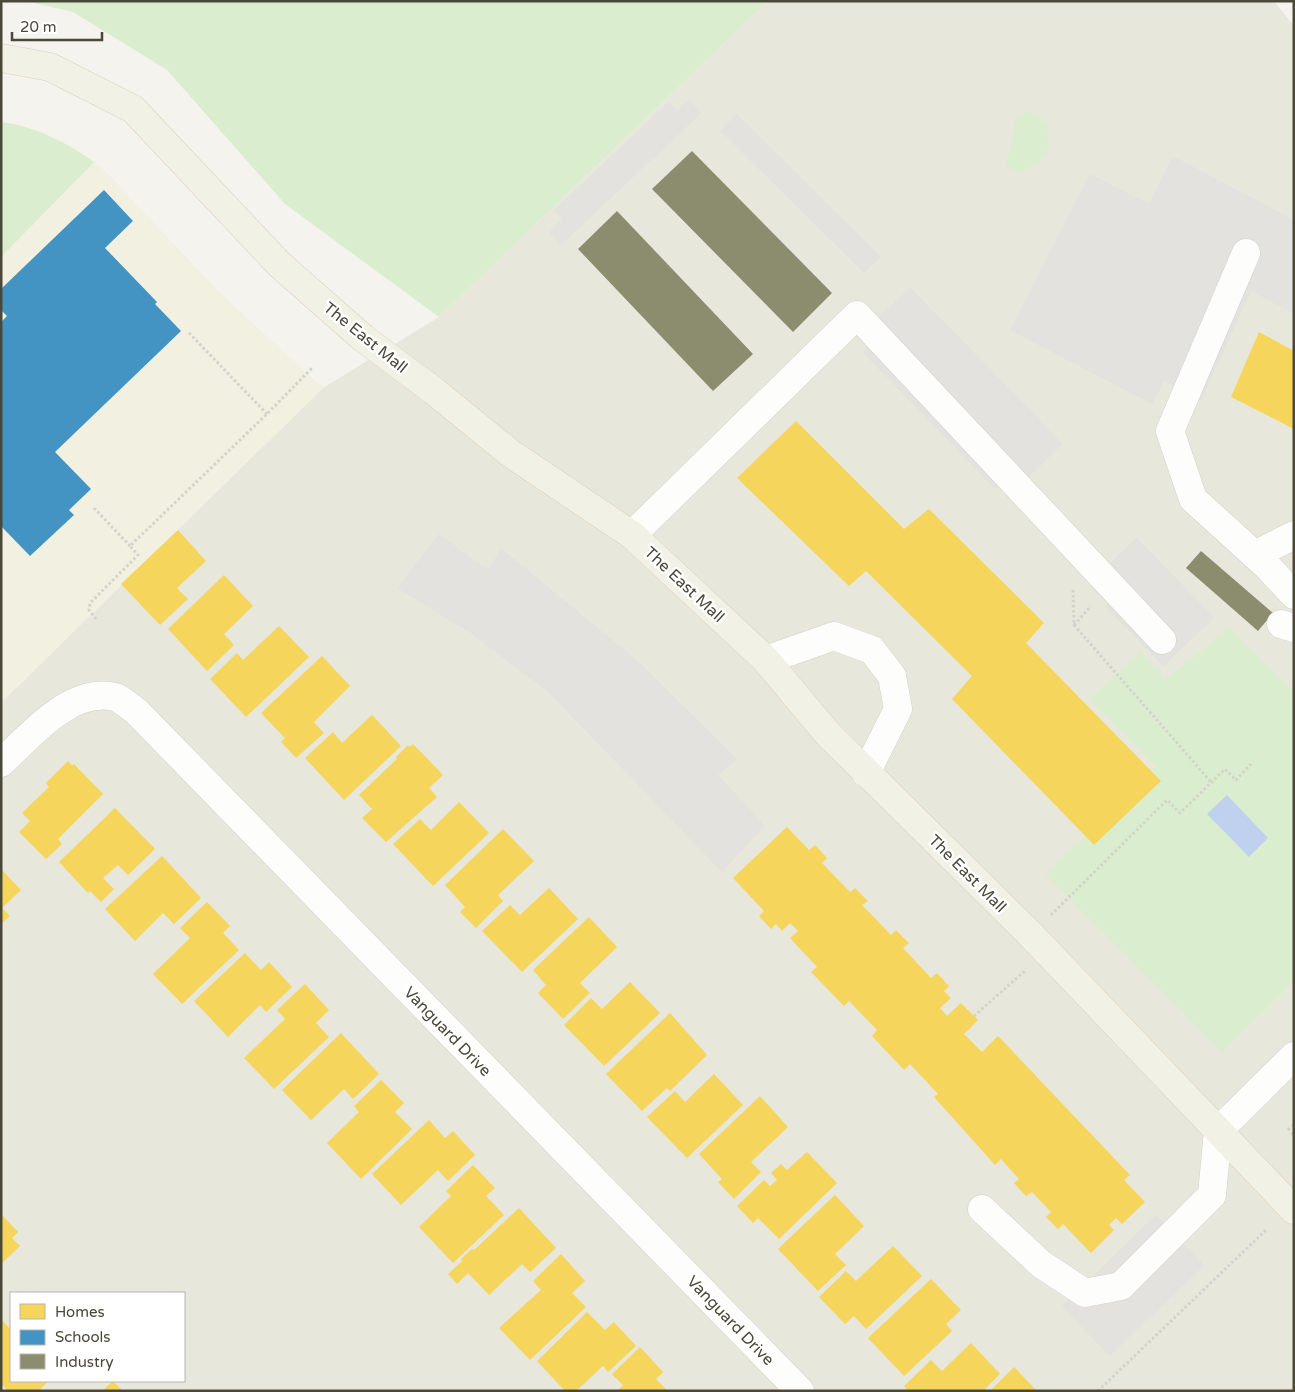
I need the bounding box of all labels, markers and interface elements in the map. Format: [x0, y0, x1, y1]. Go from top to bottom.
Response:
scale bar [12, 10, 102, 42]
text: 20 m [20, 18, 57, 36]
street label: The East Mall [319, 298, 411, 378]
street label: The East Mall [640, 543, 728, 627]
street label: The East Mall [924, 831, 1010, 917]
street label: Vanguard Drive [399, 983, 495, 1081]
street label: Vanguard Drive [682, 1272, 778, 1370]
legend [10, 1292, 185, 1382]
text: Homes [55, 1303, 105, 1321]
text: Schools [55, 1328, 111, 1346]
text: Industry [55, 1353, 114, 1371]

